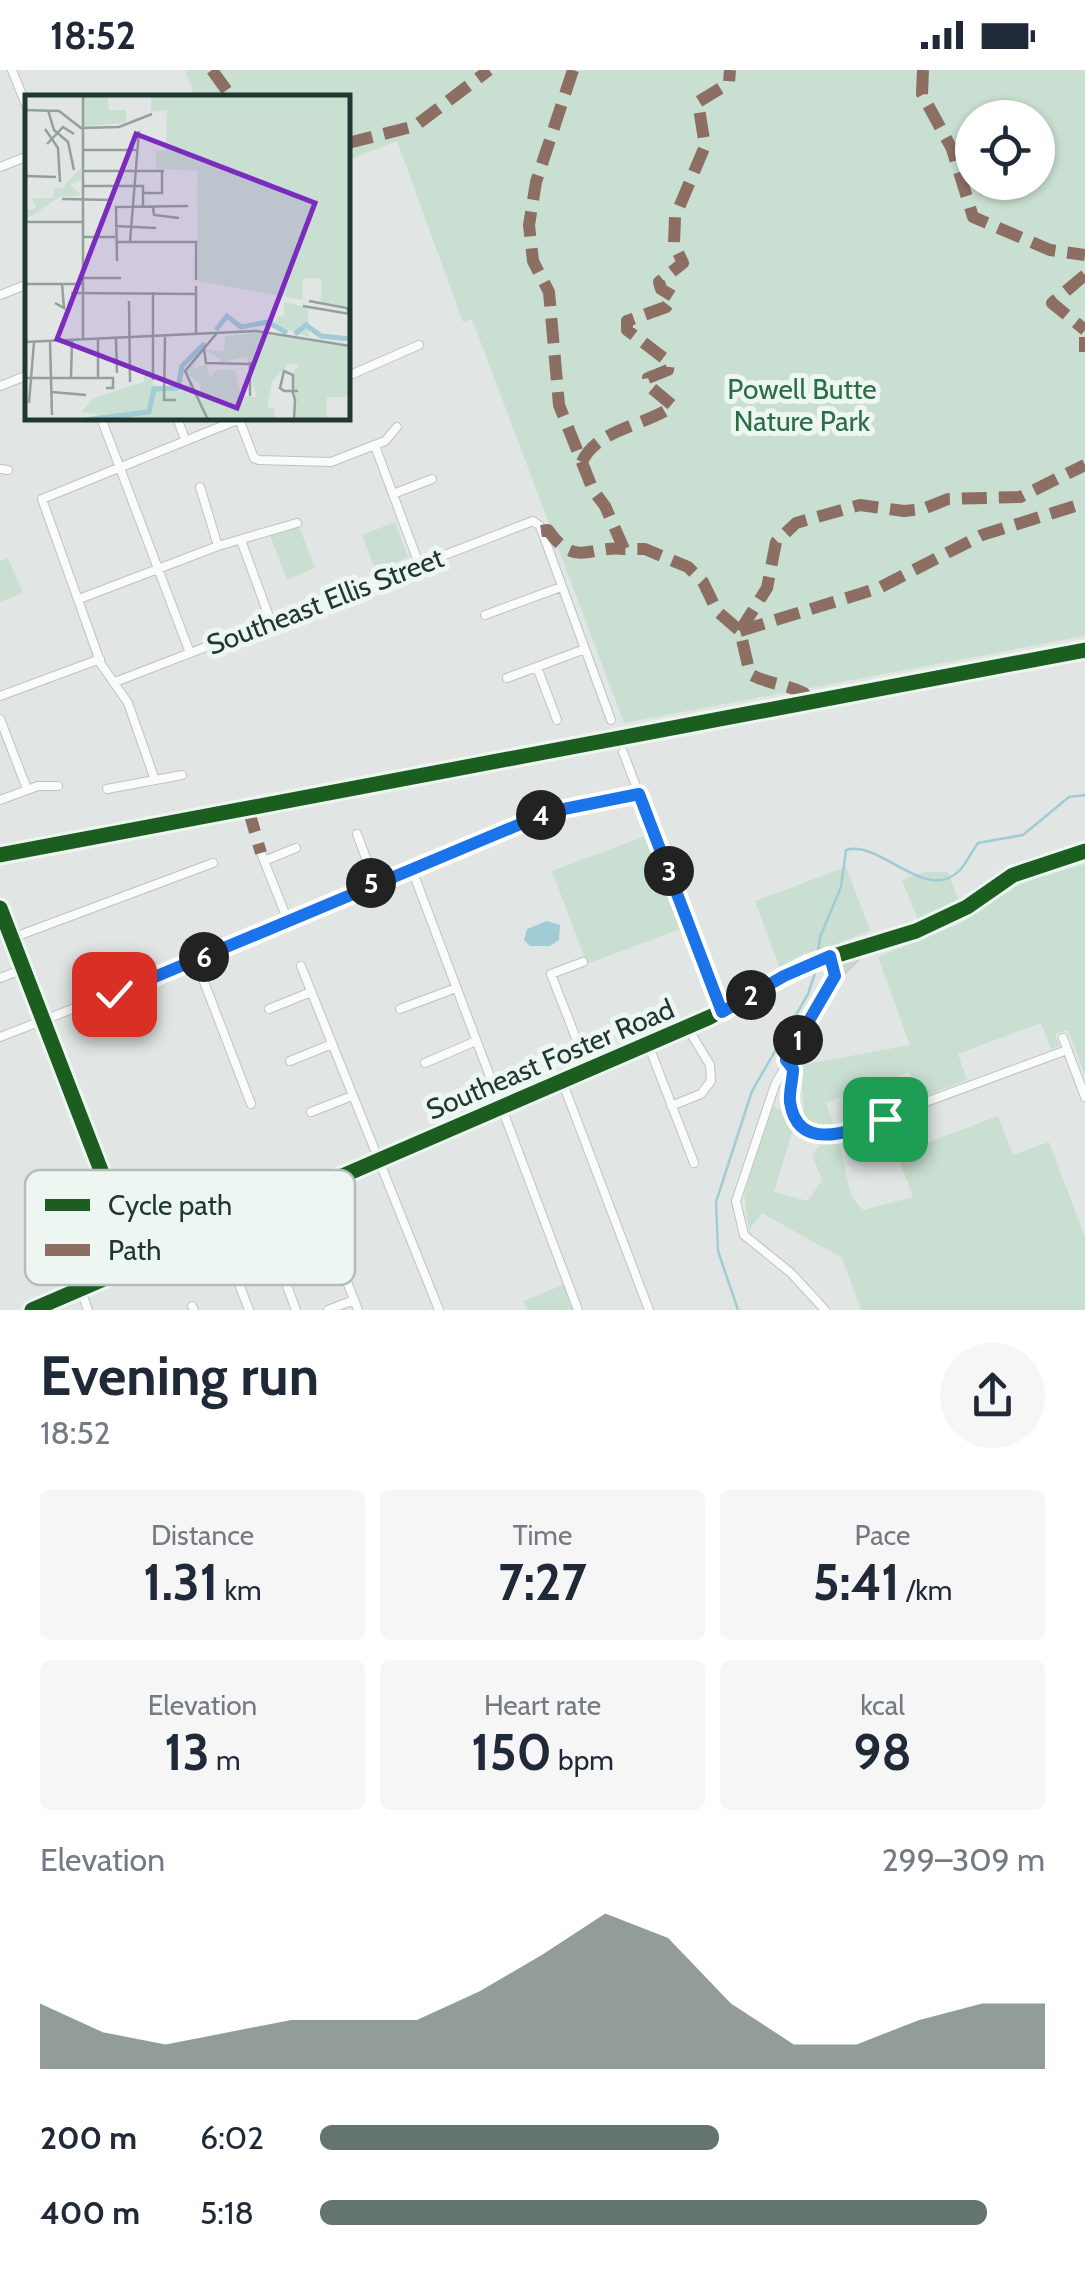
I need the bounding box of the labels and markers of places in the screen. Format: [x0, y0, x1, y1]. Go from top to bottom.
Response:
pin: 4 [516, 790, 566, 840]
pin: 3 [644, 846, 694, 896]
pin: 5 [346, 858, 396, 908]
pin: 6 [179, 932, 229, 982]
pin [72, 952, 157, 1037]
pin: 2 [726, 970, 776, 1020]
pin: 1 [773, 1015, 823, 1065]
pin [843, 1077, 928, 1162]

